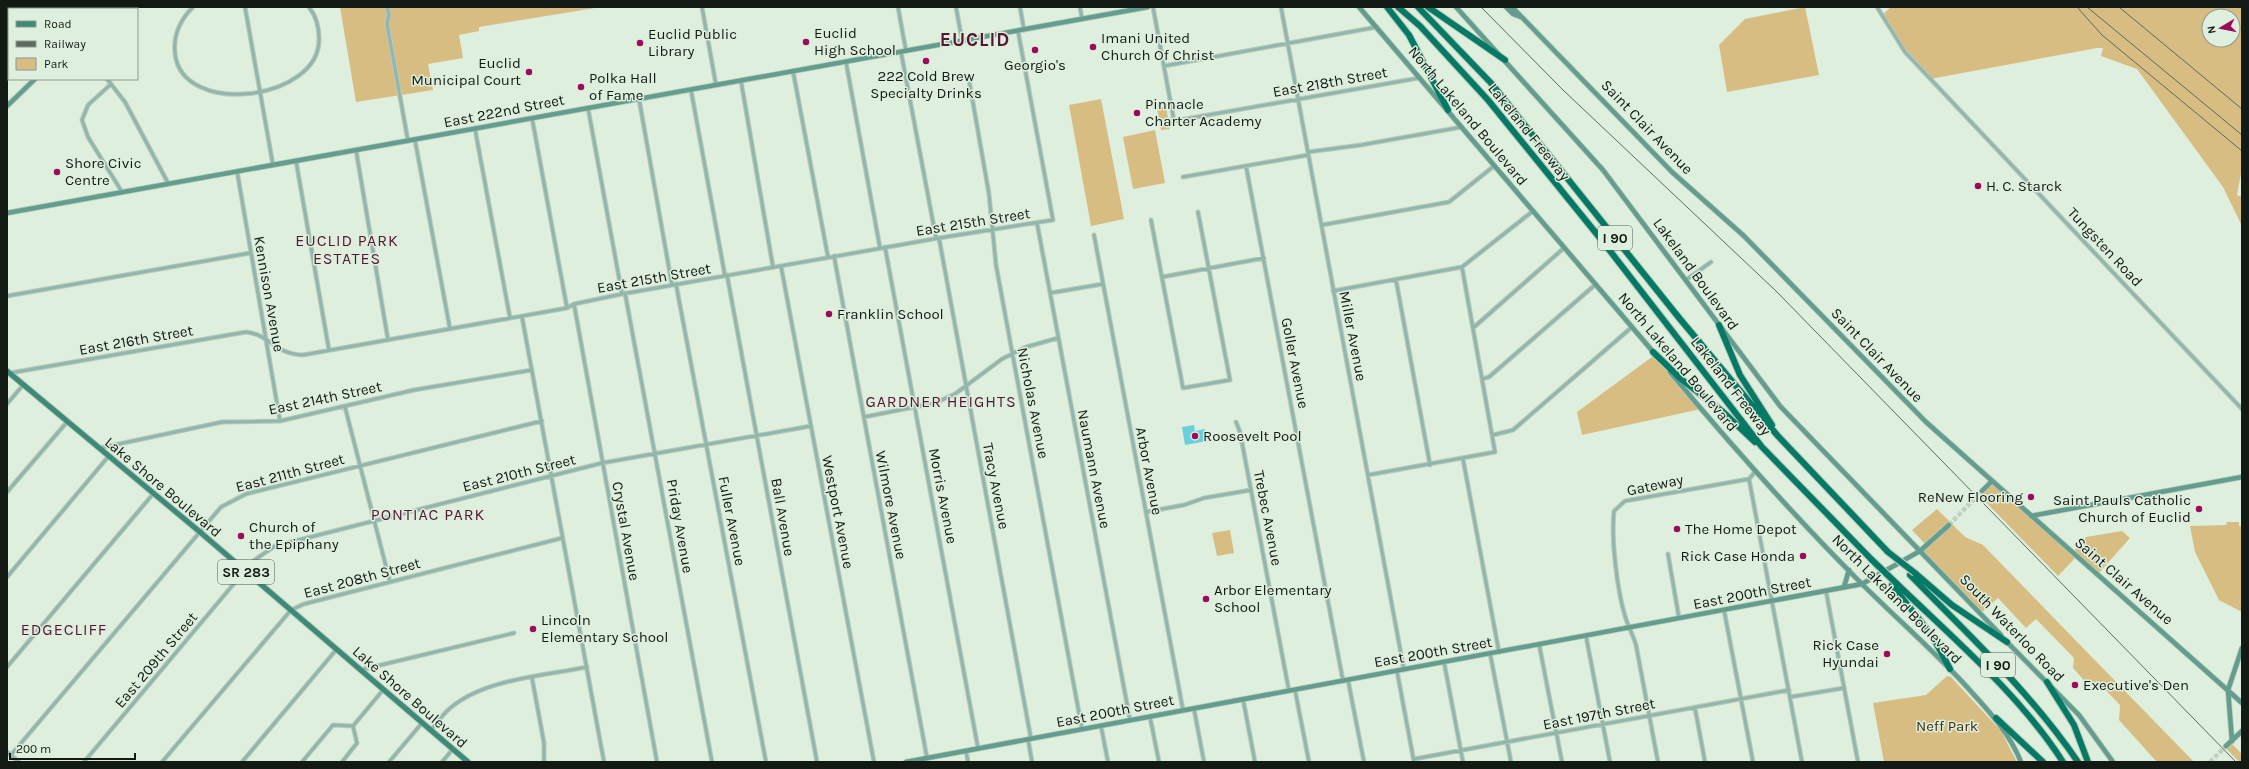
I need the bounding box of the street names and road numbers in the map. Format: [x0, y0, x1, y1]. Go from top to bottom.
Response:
street label: North Lakeland Boulevard [1404, 43, 1532, 189]
street label: East 218th Street [1271, 63, 1389, 101]
street label: Saint Clair Avenue [1597, 76, 1697, 178]
street label: Lakeland Freeway [1484, 80, 1574, 184]
street label: East 222nd Street [442, 90, 566, 132]
street label: East 215th Street [915, 204, 1032, 240]
street label: Tungsten Road [2064, 204, 2146, 290]
street label: Lakeland Boulevard [1649, 215, 1743, 333]
road number: I 90 [1598, 226, 1632, 250]
street label: Kennison Avenue [250, 235, 288, 353]
street label: East 215th Street [596, 259, 713, 297]
street label: Miller Avenue [1335, 289, 1371, 383]
street label: North Lakeland Boulevard [1614, 289, 1742, 435]
street label: Saint Clair Avenue [1827, 304, 1927, 406]
street label: Goller Avenue [1277, 316, 1313, 410]
street label: East 216th Street [78, 321, 195, 359]
street label: Lakeland Freeway [1687, 333, 1775, 439]
street label: Nicholas Avenue [1013, 346, 1053, 460]
street label: East 214th Street [267, 377, 384, 419]
street label: Naumann Avenue [1074, 408, 1114, 530]
street label: Arbor Avenue [1132, 425, 1166, 517]
street label: Lake Shore Boulevard [101, 433, 225, 541]
street label: Tracy Avenue [979, 441, 1013, 531]
street label: Morris Avenue [925, 447, 961, 545]
street label: Wilmore Avenue [872, 449, 910, 561]
street label: East 211th Street [234, 450, 347, 496]
street label: East 210th Street [461, 450, 578, 496]
street label: Westport Avenue [818, 454, 858, 570]
street label: Trebec Avenue [1250, 469, 1286, 567]
street label: Gateway [1625, 470, 1685, 500]
street label: Fuller Avenue [714, 475, 750, 567]
street label: Ball Avenue [767, 477, 799, 557]
street label: Priday Avenue [663, 478, 697, 574]
street label: Crystal Avenue [608, 480, 644, 582]
street label: North Lakeland Boulevard [1828, 530, 1966, 668]
street label: Saint Clair Avenue [2071, 533, 2177, 629]
street label: East 208th Street [302, 554, 423, 602]
road number: SR 283 [218, 560, 274, 584]
street label: South Waterloo Road [1956, 570, 2068, 686]
street label: East 200th Street [1692, 573, 1813, 613]
street label: East 209th Street [111, 608, 202, 712]
street label: East 200th Street [1372, 633, 1494, 671]
street label: Lake Shore Boulevard [349, 642, 471, 752]
road number: I 90 [1981, 653, 2015, 677]
street label: East 200th Street [1055, 691, 1176, 731]
street label: East 197th Street [1541, 694, 1657, 734]

